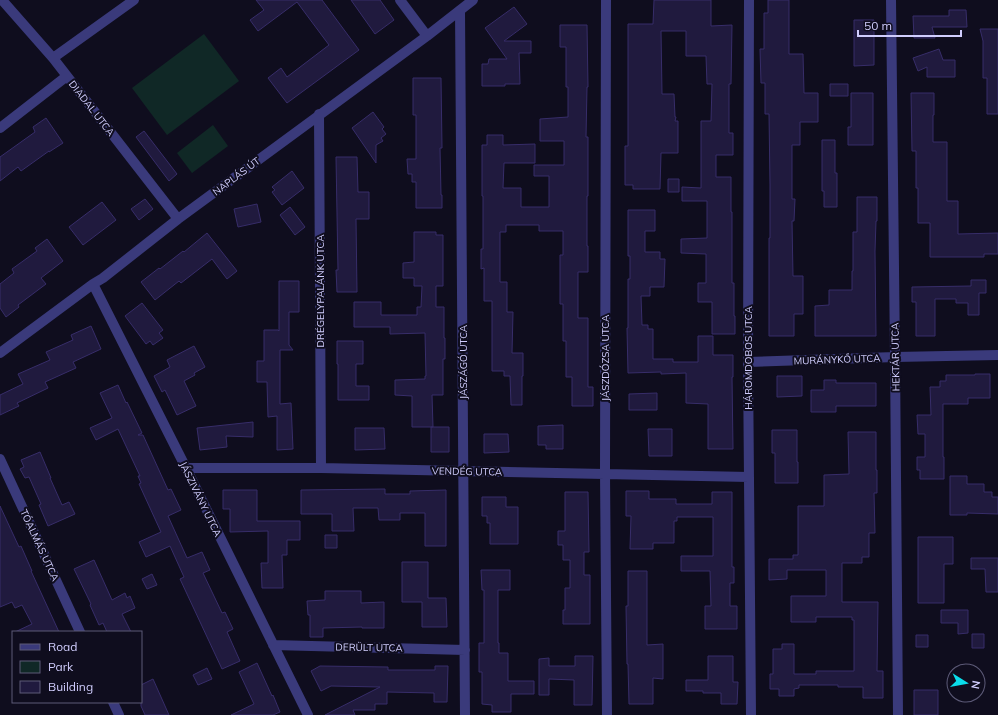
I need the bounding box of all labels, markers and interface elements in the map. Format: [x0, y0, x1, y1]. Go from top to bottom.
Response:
scale bar [858, 12, 961, 38]
text: 50 m [864, 18, 892, 33]
street label: DIADAL UTCA [66, 78, 118, 139]
street label: NAPLÁS ÚT [210, 154, 263, 198]
street label: DRÉGELYPALÁNK UTCA [314, 234, 327, 348]
street label: HÁROMDOBOS UTCA [742, 306, 755, 410]
street label: JÁSZDÓZSA UTCA [599, 314, 612, 401]
street label: HEKTÁR UTCA [888, 322, 903, 391]
street label: JÁSZÁGÓ UTCA [457, 324, 470, 399]
street label: MURÁNYKŐ UTCA [793, 351, 881, 368]
street label: JÁSZIVÁNY UTCA [177, 459, 225, 540]
street label: VENDÉG UTCA [432, 464, 503, 479]
street label: TÓALMÁS UTCA [17, 507, 62, 584]
legend [12, 631, 142, 703]
text: Road [48, 639, 77, 654]
street label: DERÜLT UTCA [335, 640, 403, 655]
text: Park [48, 659, 74, 674]
north arrow [946, 663, 986, 703]
text: Building [48, 679, 93, 694]
text: N [968, 679, 983, 690]

